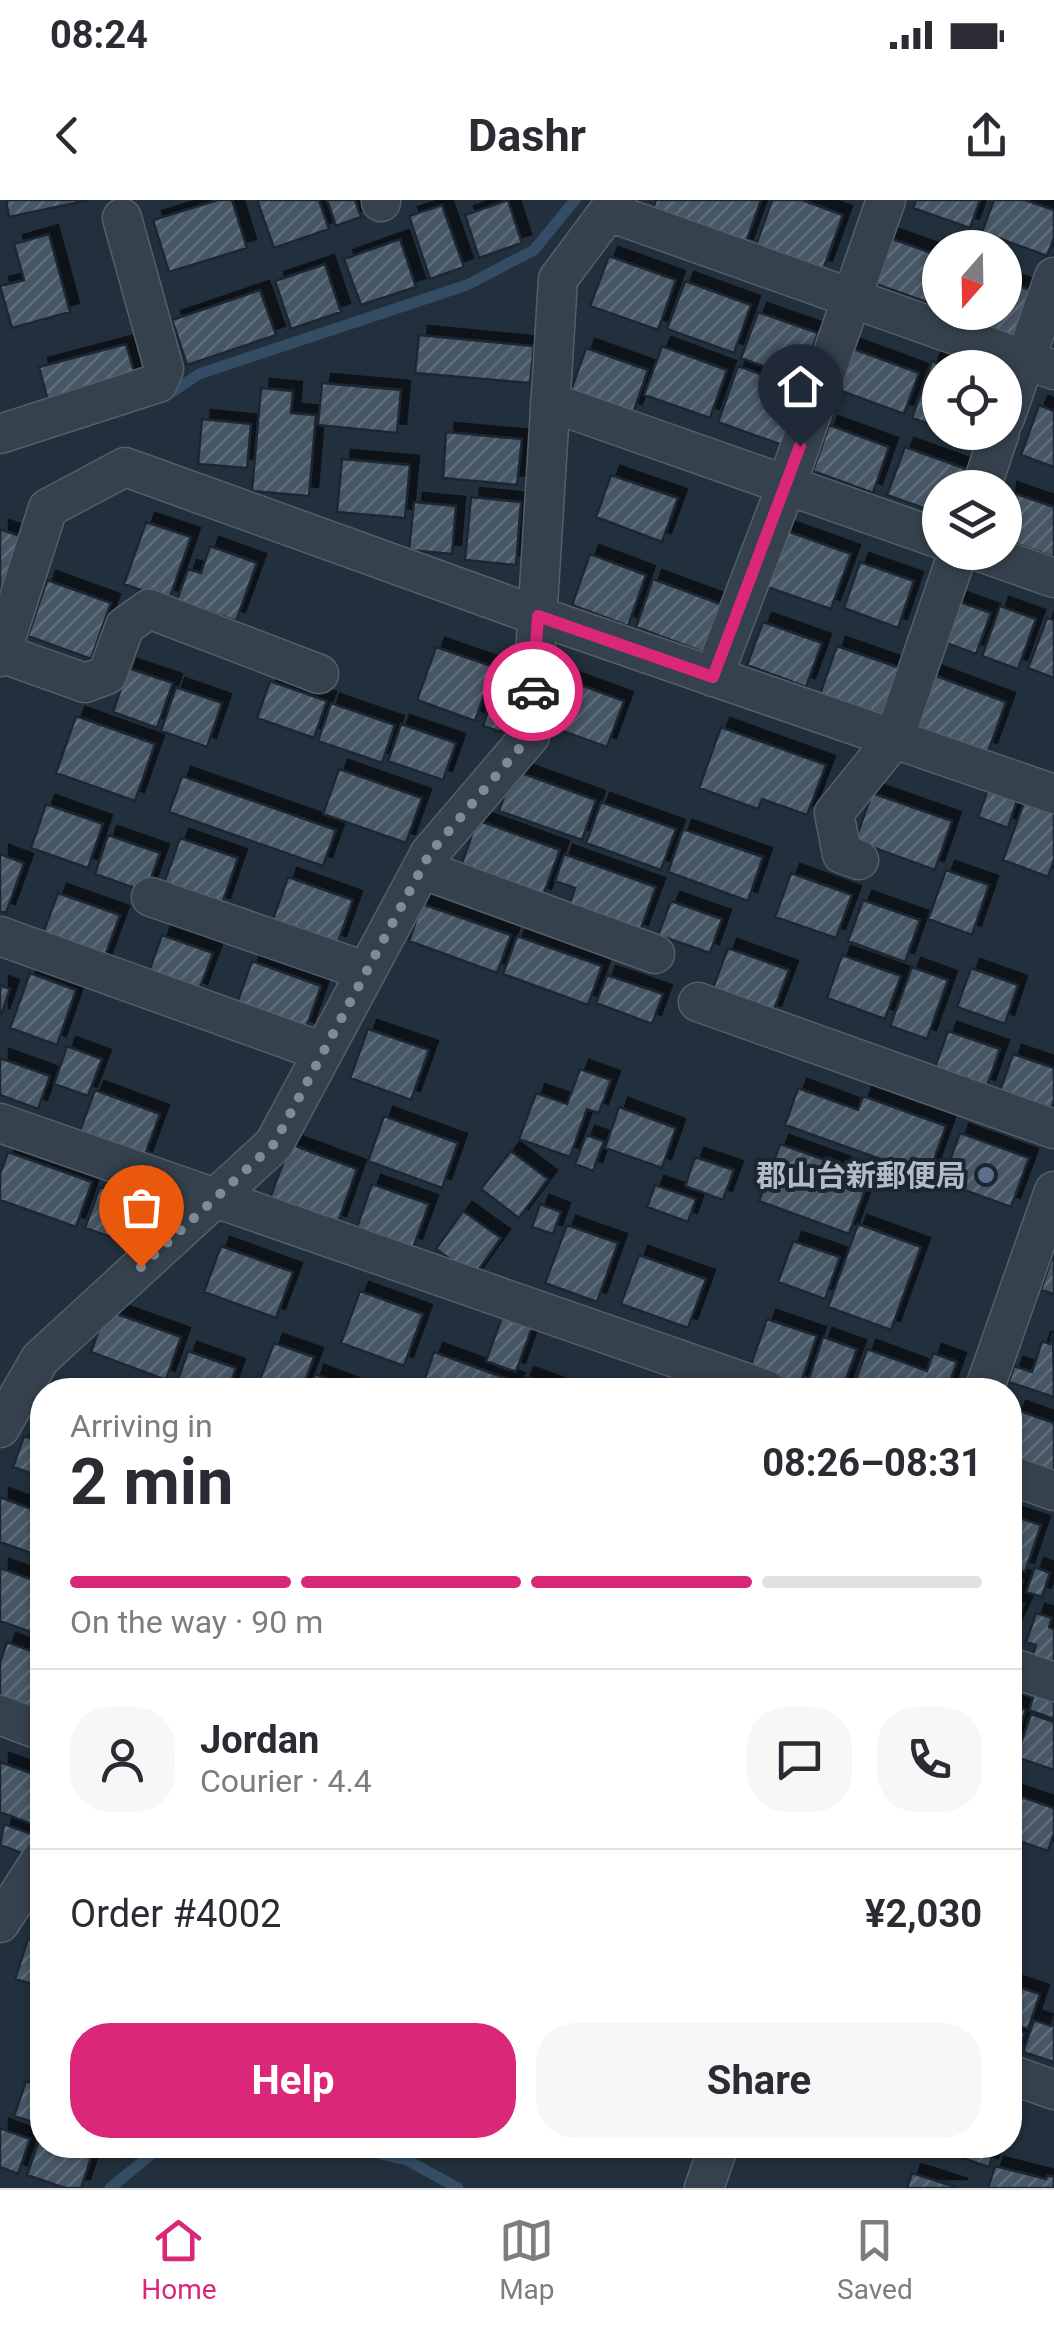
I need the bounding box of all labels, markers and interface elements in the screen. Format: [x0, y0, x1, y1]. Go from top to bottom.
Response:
text: 08:24 [50, 13, 148, 57]
icon: back [40, 108, 95, 163]
icon: share [959, 108, 1014, 163]
text: Dashr [468, 109, 586, 162]
north arrow [922, 230, 1022, 330]
map controls [922, 230, 1022, 570]
pin [758, 344, 843, 447]
button: locate [922, 350, 1022, 450]
icon: home [773, 359, 828, 414]
button: layers [922, 470, 1022, 570]
courier [483, 641, 583, 741]
icon: car [506, 664, 561, 719]
place label: 郡山台新郵便局 [756, 1158, 966, 1193]
marker: 郡山台新郵便局 [975, 1164, 997, 1186]
pin [99, 1165, 184, 1268]
icon: bag [114, 1180, 169, 1235]
text: Arriving in [70, 1407, 213, 1445]
text: 08:26–08:31 [762, 1441, 982, 1485]
text: 2 min [70, 1444, 233, 1520]
text: On the way · 90 m [70, 1603, 323, 1641]
button: person [70, 1707, 175, 1812]
button: chat [747, 1707, 852, 1812]
button: phone [877, 1707, 982, 1812]
text: Jordan [200, 1718, 319, 1762]
text: Courier · 4.4 [200, 1762, 372, 1800]
text: Order #4002 [70, 1892, 281, 1936]
text: ¥2,030 [865, 1892, 982, 1936]
button: Help [70, 2023, 516, 2138]
button: Share [536, 2023, 982, 2138]
tab: Home [141, 2213, 217, 2306]
tab: Map [499, 2213, 555, 2306]
tab: Saved [837, 2213, 913, 2306]

